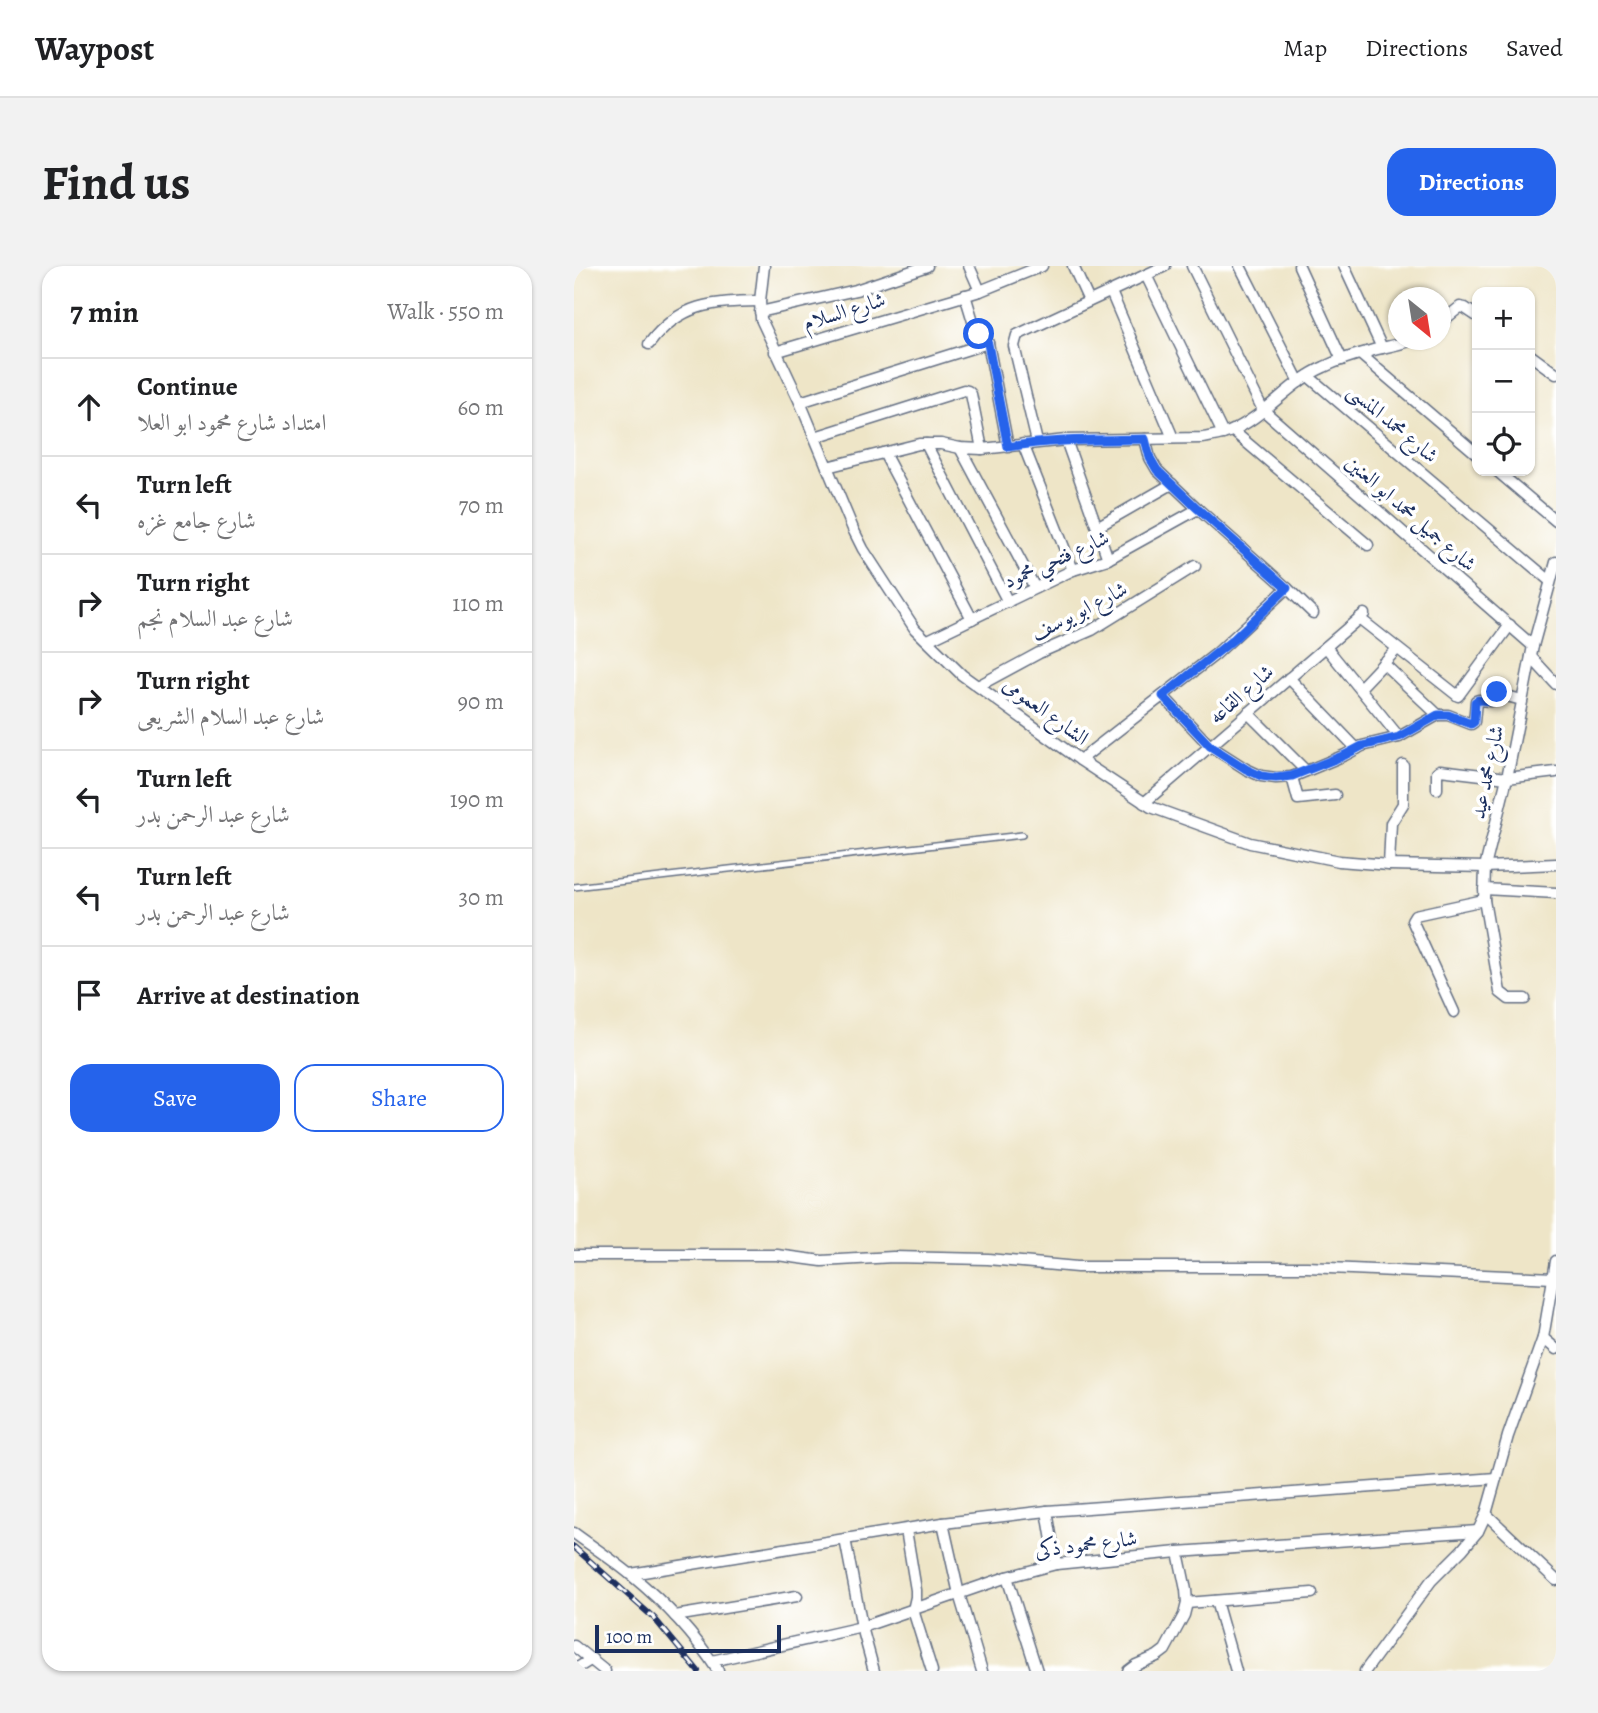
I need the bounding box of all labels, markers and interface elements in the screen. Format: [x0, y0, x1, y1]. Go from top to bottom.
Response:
text: Waypost [35, 26, 154, 71]
text: Map [1283, 32, 1327, 64]
text: Directions [1365, 32, 1468, 64]
text: Saved [1506, 32, 1563, 64]
button: Directions [1387, 148, 1556, 216]
text: Find us [42, 149, 190, 216]
street label: شارع السلام [799, 285, 890, 341]
north arrow [1388, 287, 1451, 350]
map controls [1472, 287, 1535, 476]
button: + [1472, 287, 1535, 350]
text: 7 min [70, 292, 139, 332]
text: Walk · 550 m [387, 296, 504, 327]
route start [963, 318, 994, 349]
button: − [1472, 350, 1535, 413]
text: Continue [137, 369, 238, 404]
street label: شارع محمد المنسى [1339, 377, 1444, 472]
icon: ahead [70, 388, 108, 426]
text: 60 m [457, 392, 504, 423]
text: امتداد شارع محمود ابو العلا [137, 407, 327, 438]
button: locate [1472, 413, 1535, 476]
street label: شارع جميل محمد ابو العنين [1337, 448, 1482, 581]
text: Turn left [137, 467, 232, 502]
icon: left [70, 486, 108, 524]
text: 70 m [458, 490, 504, 521]
text: شارع جامع غزه [137, 505, 256, 536]
street label: شارع فتحي محمود [999, 523, 1116, 600]
text: Turn right [137, 565, 250, 600]
street label: شارع ابو يوسف [1026, 575, 1134, 651]
icon: right [70, 584, 108, 622]
text: 110 m [452, 588, 504, 619]
text: شارع عبد السلام نجم [137, 603, 293, 634]
street label: شارع القاعه [1202, 658, 1282, 733]
text: Turn right [137, 663, 250, 698]
street label: الشارع العمومى [995, 670, 1095, 755]
route end [1481, 676, 1512, 707]
icon: right [70, 682, 108, 720]
text: 90 m [458, 686, 504, 717]
text: شارع عبد السلام الشريعى [137, 701, 324, 732]
street label: شارع محمد عيد [1463, 723, 1514, 822]
text: Turn left [137, 761, 232, 796]
icon: left [70, 780, 108, 818]
text: 190 m [450, 784, 504, 815]
text: شارع عبد الرحمن بدر [137, 799, 290, 830]
text: Turn left [137, 859, 232, 894]
icon: left [70, 878, 108, 916]
text: 30 m [458, 882, 504, 913]
text: شارع عبد الرحمن بدر [137, 897, 290, 928]
icon: arrive [70, 976, 108, 1014]
text: Arrive at destination [137, 978, 360, 1013]
button: Save [70, 1064, 280, 1132]
button: Share [294, 1064, 504, 1132]
street label: شارع محمود ذكى [1033, 1524, 1139, 1568]
scale bar [595, 1622, 780, 1654]
text: 100 m [606, 1624, 652, 1650]

